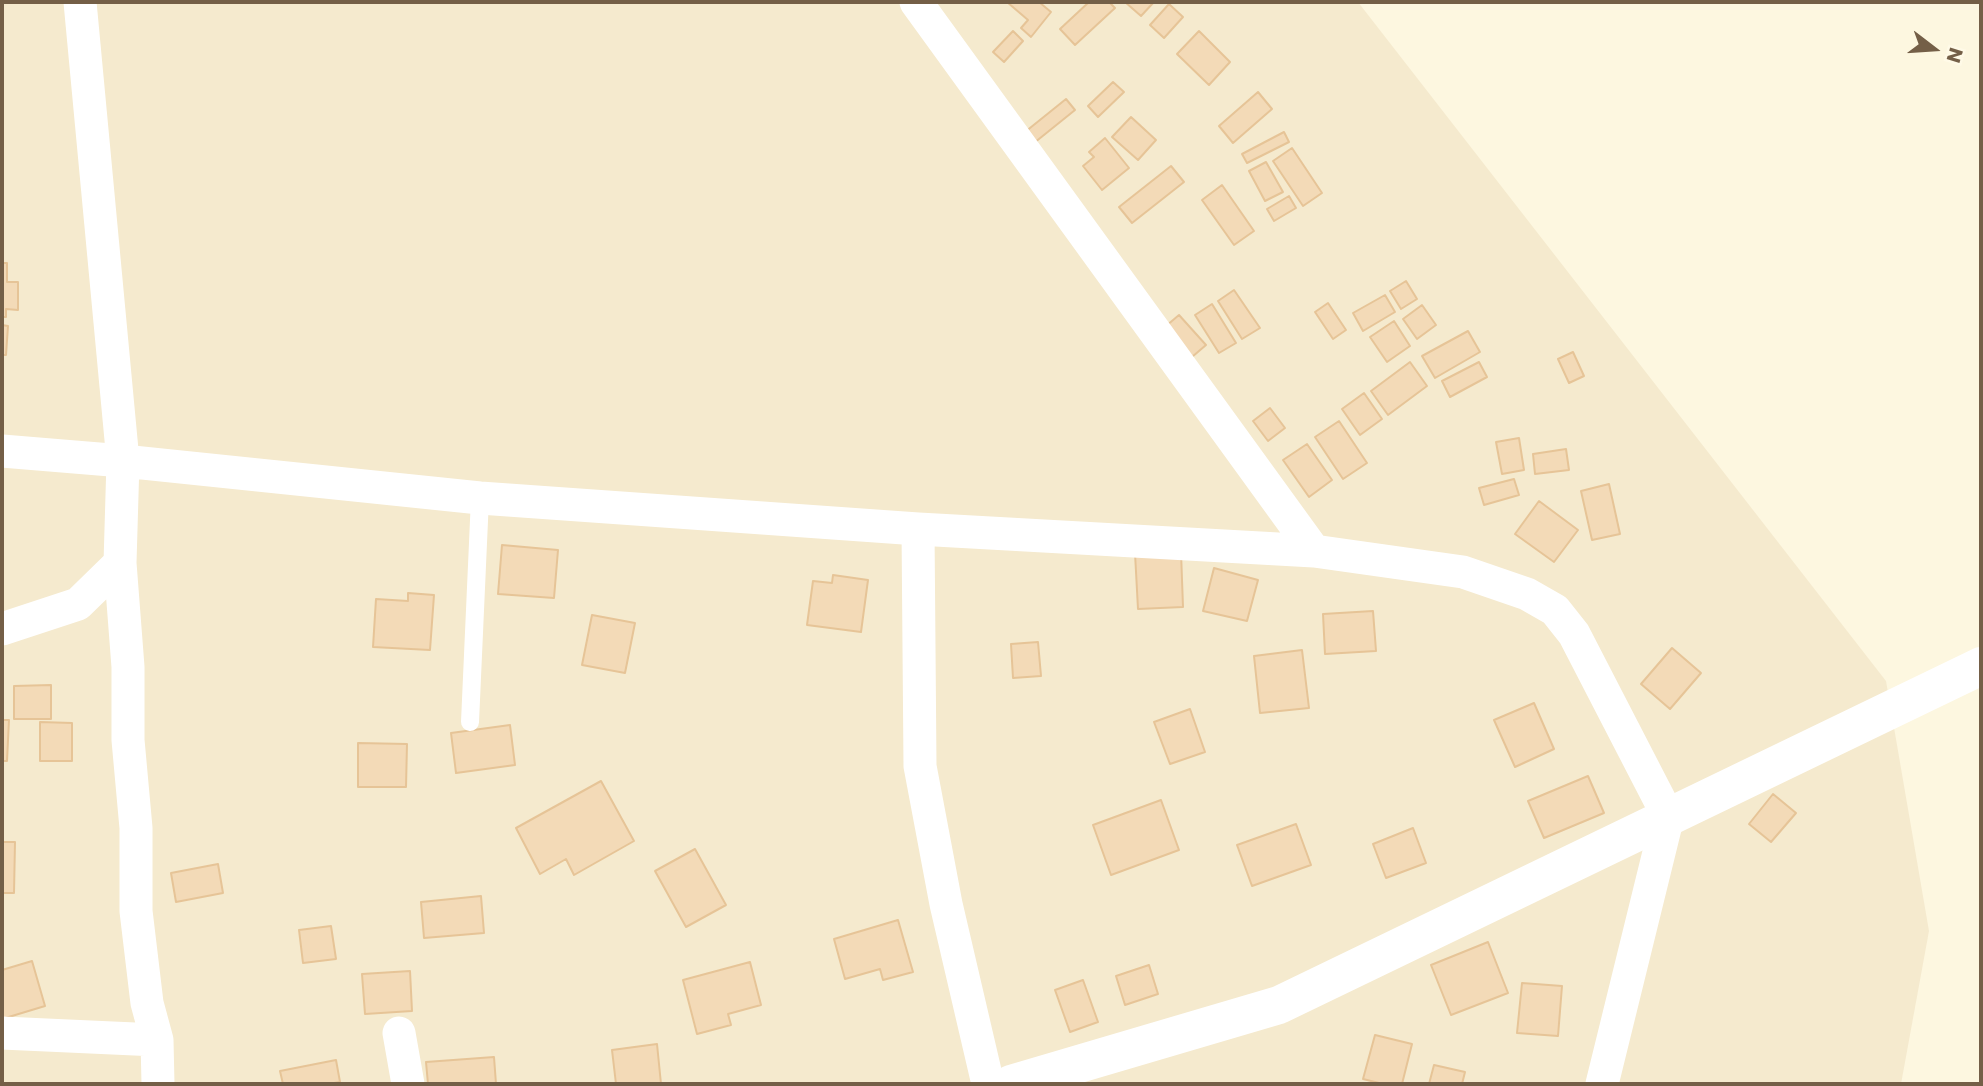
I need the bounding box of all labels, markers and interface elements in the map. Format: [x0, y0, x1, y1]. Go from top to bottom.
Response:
north arrow [1899, 14, 1969, 84]
text: N [1940, 44, 1970, 66]

